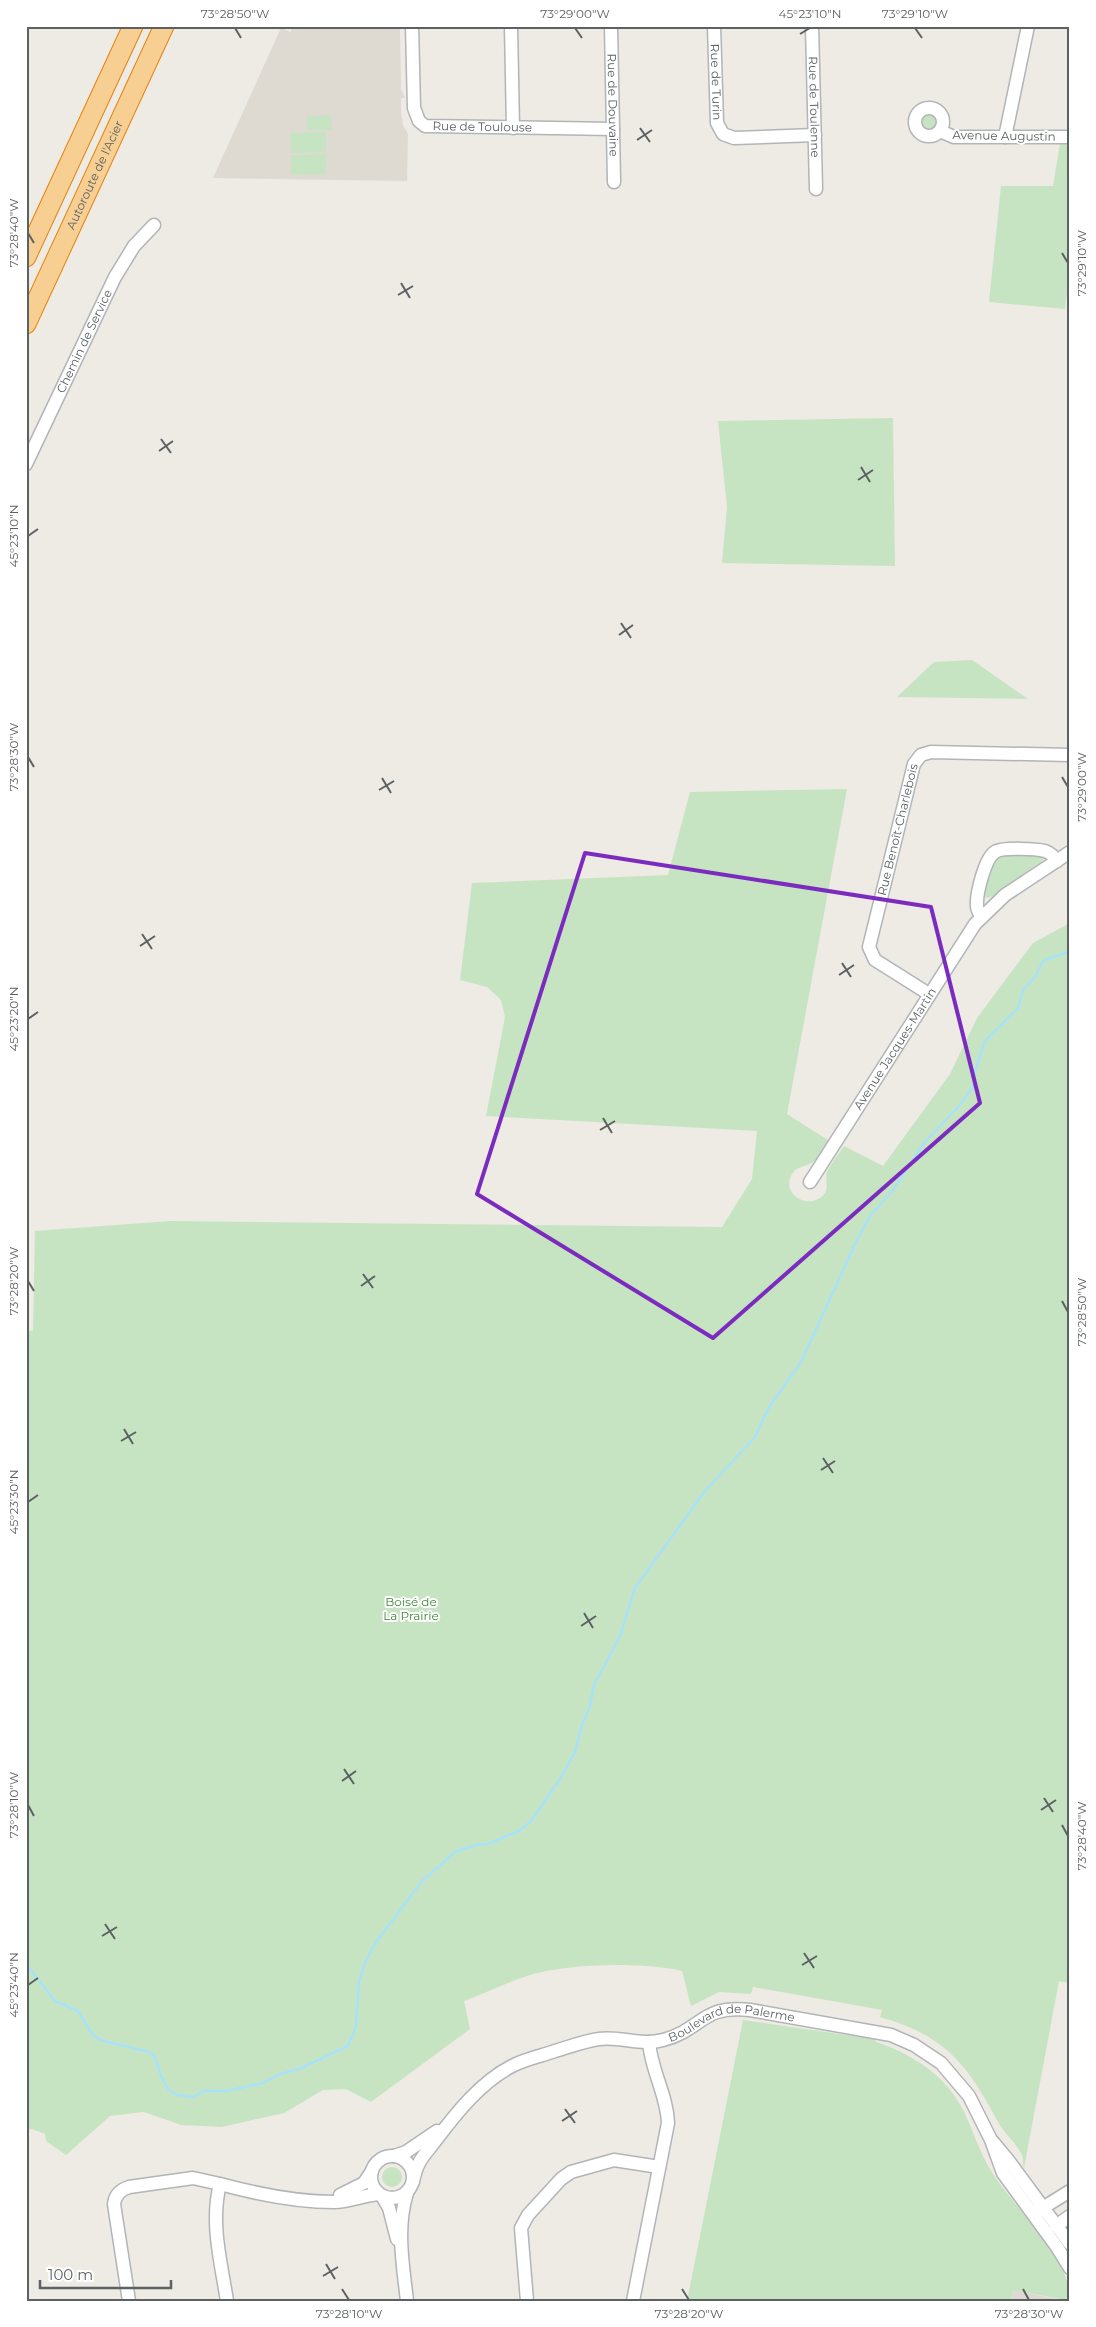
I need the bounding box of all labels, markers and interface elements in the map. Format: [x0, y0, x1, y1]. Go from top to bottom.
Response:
text: 73°28'50"W [201, 6, 269, 21]
text: 73°29'00"W [540, 6, 610, 21]
text: 45°23'10"N [779, 6, 841, 21]
text: 73°29'10"W [882, 6, 948, 21]
street label: Rue de Turin [708, 43, 725, 120]
street label: Rue de Douvaine [605, 53, 622, 157]
street label: Rue de Toulenne [806, 56, 823, 158]
street label: Autoroute de l'Acier [63, 118, 126, 232]
street label: Rue de Toulouse [432, 118, 532, 135]
street label: Avenue Augustin [952, 127, 1056, 144]
text: 73°28'40"W [6, 198, 21, 268]
text: 73°29'10"W [1074, 230, 1089, 296]
street label: Chemin de Service [53, 287, 115, 395]
text: 45°23'10"N [6, 505, 21, 567]
text: 73°28'30"W [6, 723, 21, 791]
text: 73°29'00"W [1074, 752, 1089, 822]
street label: Rue Benoît-Charlebois [874, 762, 921, 897]
street label: Avenue Jacques-Martin [850, 985, 939, 1112]
text: 45°23'20"N [6, 986, 21, 1052]
text: 73°28'20"W [6, 1247, 21, 1315]
text: 73°28'50"W [1074, 1278, 1089, 1346]
text: 45°23'30"N [6, 1469, 21, 1535]
park label: Boisé de La Prairie [383, 1594, 439, 1623]
text: 73°28'10"W [6, 1772, 21, 1838]
text: 73°28'40"W [1074, 1801, 1089, 1871]
text: 45°23'40"N [6, 1952, 21, 2018]
street label: Boulevard de Palerme [666, 2001, 796, 2045]
scale bar [40, 2257, 171, 2289]
text: 100 m [48, 2265, 93, 2284]
text: 73°28'10"W [316, 2306, 382, 2321]
text: 73°28'20"W [655, 2306, 723, 2321]
text: 73°28'30"W [995, 2306, 1063, 2321]

